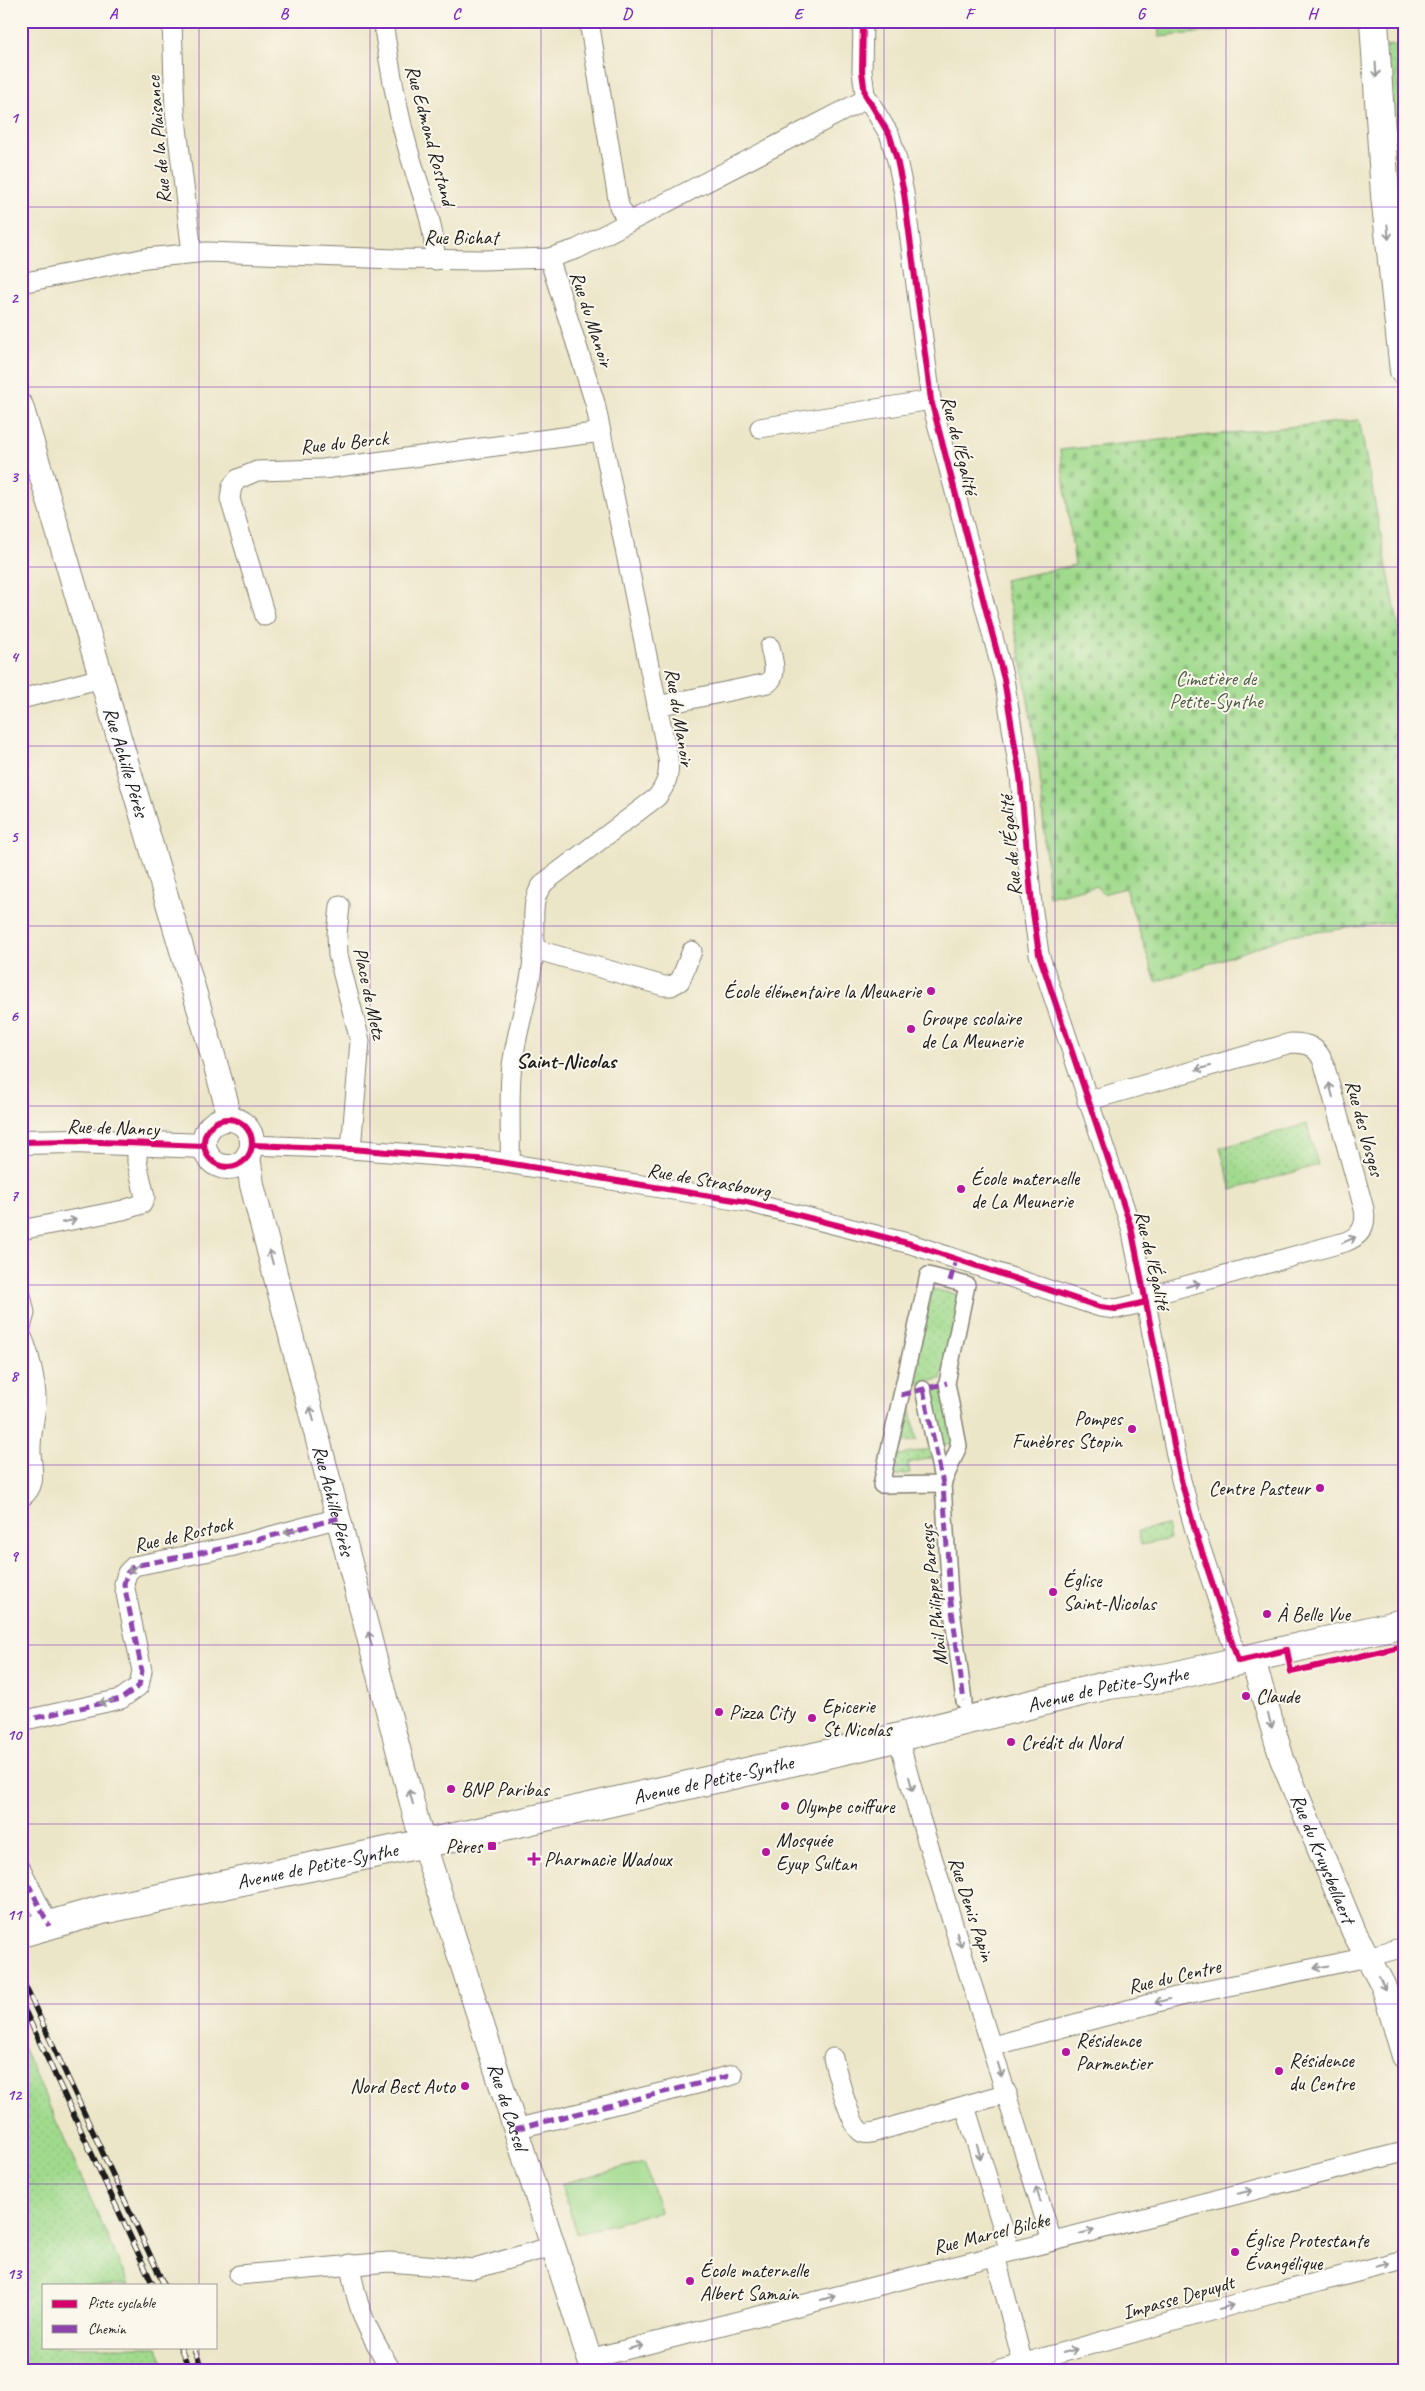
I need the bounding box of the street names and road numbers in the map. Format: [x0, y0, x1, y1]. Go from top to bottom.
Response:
street label: Rue Edmond Rostand [400, 62, 462, 211]
street label: Rue de la Plaisance [140, 74, 177, 205]
street label: Rue Bichat [424, 225, 502, 250]
street label: Rue du Manoir [564, 268, 619, 372]
street label: Rue de l'Égalité [935, 393, 985, 500]
street label: Rue du Berck [299, 425, 391, 460]
street label: Rue du Manoir [659, 666, 700, 770]
street label: Rue Achille Pérès [98, 704, 154, 822]
street label: Rue de l'Égalité [993, 791, 1027, 897]
street label: Place de Metz [348, 945, 392, 1043]
street label: Rue des Vosges [1340, 1077, 1390, 1181]
street label: Rue de Nancy [67, 1113, 162, 1142]
street label: Rue de Strasbourg [645, 1157, 773, 1204]
street label: Rue de l'Égalité [1129, 1208, 1177, 1315]
street label: Rue Achille Pérès [307, 1442, 360, 1561]
street label: Rue de Rostock [131, 1511, 237, 1558]
street label: Mail Philippe Paresys [913, 1521, 953, 1667]
street label: Avenue de Petite-Synthe [1025, 1661, 1192, 1718]
street label: Avenue de Petite-Synthe [631, 1750, 797, 1810]
street label: Rue du Kruysbellaert [1285, 1790, 1362, 1930]
street label: Avenue de Petite-Synthe [235, 1837, 401, 1895]
street label: Rue Denis Papin [943, 1854, 1000, 1965]
street label: Rue du Centre [1125, 1953, 1224, 1999]
street label: Rue de Cassel [482, 2060, 534, 2157]
street label: Rue Marcel Bilcke [930, 2207, 1053, 2260]
street label: Impasse Depuydt [1120, 2269, 1239, 2325]

